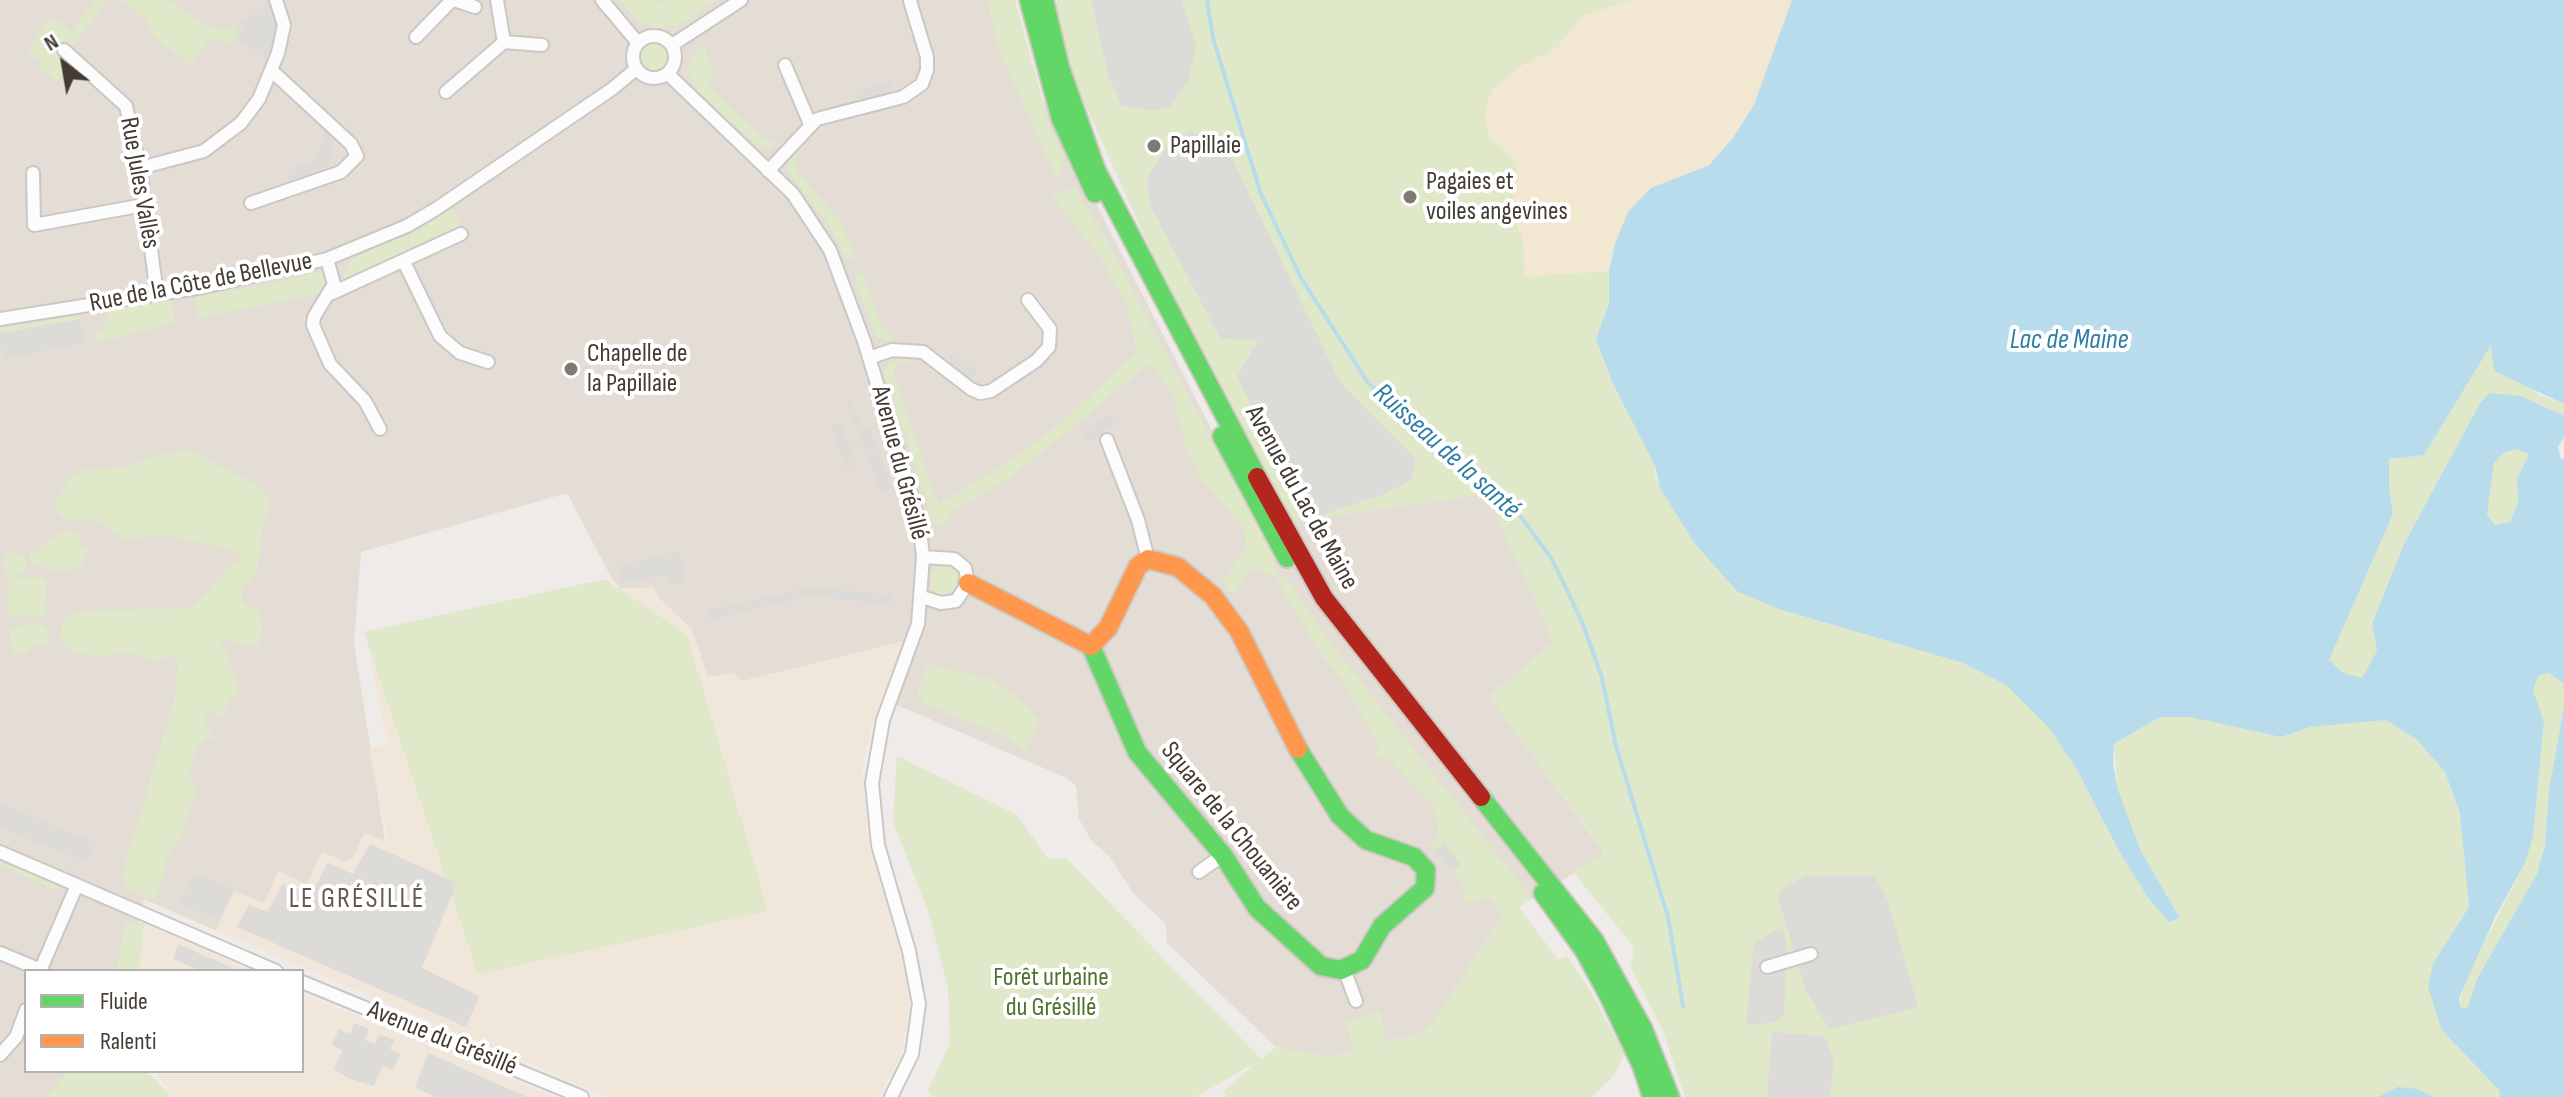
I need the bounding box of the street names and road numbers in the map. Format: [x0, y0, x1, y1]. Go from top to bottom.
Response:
street label: Rue Jules Vallès [112, 115, 166, 251]
street label: Rue de la Côte de Bellevue [87, 246, 315, 320]
street label: Avenue du Grésillé [863, 382, 935, 544]
street label: Avenue du Lac de Maine [1238, 401, 1364, 595]
street label: Square de la Chouanière [1153, 736, 1309, 918]
street label: Avenue du Grésillé [363, 995, 521, 1083]

